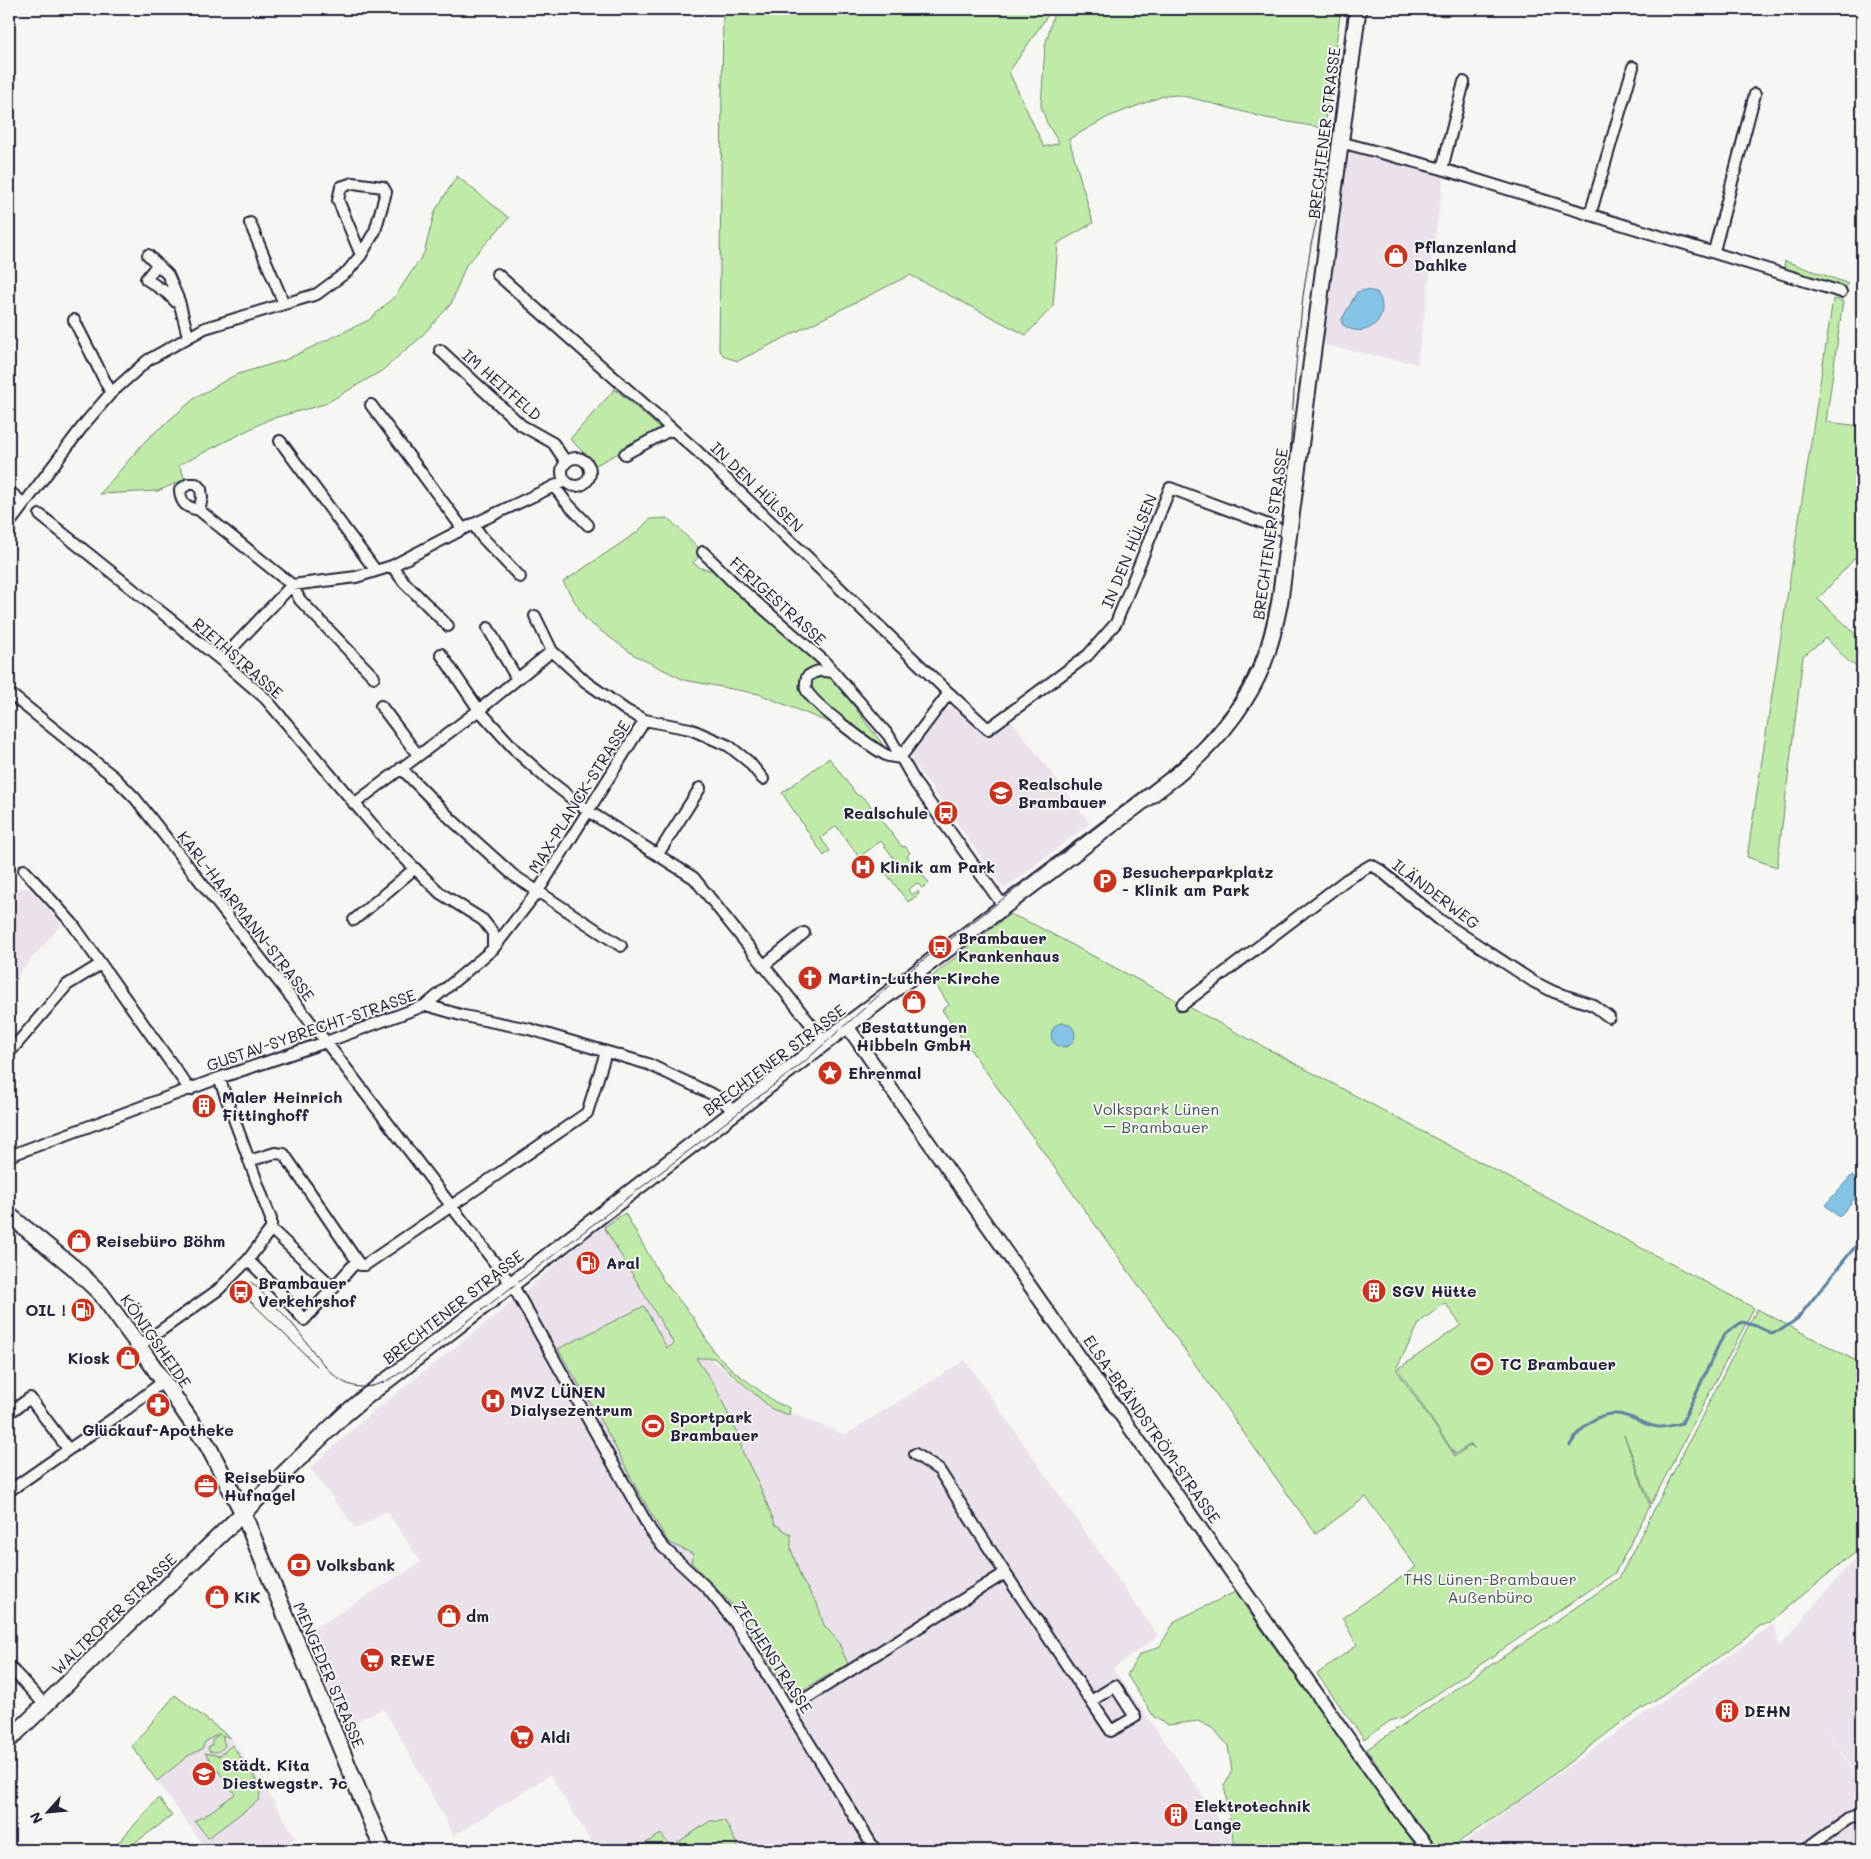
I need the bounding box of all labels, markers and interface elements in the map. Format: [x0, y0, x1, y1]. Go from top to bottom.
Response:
street label: BRECHTENER STRASSE [1303, 46, 1344, 220]
place label: Pflanzenland Dahlke [1414, 236, 1516, 275]
shop icon: Pflanzenland Dahlke [1383, 243, 1409, 269]
street label: IM HEITFELD [458, 344, 547, 425]
street label: IN DEN HÜLSEN [706, 437, 808, 536]
street label: BRECHTENER STRASSE [1247, 447, 1292, 621]
street label: IN DEN HÜLSEN [1096, 491, 1161, 611]
street label: FERIGESTRASSE [726, 552, 831, 650]
street label: RIETHSTRASSE [189, 613, 288, 703]
street label: MAX-PLANCK-STRASSE [523, 716, 634, 877]
place label: Realschule Brambauer [1018, 773, 1107, 812]
school or university icon: Realschule Brambauer [988, 780, 1014, 806]
bus stop icon: Realschule [933, 800, 959, 826]
place label: Realschule [843, 802, 928, 823]
street label: KARL-HAARMANN-STRASSE [173, 826, 320, 1005]
hospital icon: Klinik am Park [850, 854, 876, 880]
street label: ILÄNDERWEG [1389, 854, 1484, 933]
place label: Klinik am Park [880, 856, 995, 877]
place label: Besucherparkplatz - Klinik am Park [1122, 861, 1274, 900]
parking icon: Besucherparkplatz - Klinik am Park [1092, 868, 1118, 894]
place label: Brambauer Krankenhaus [958, 927, 1060, 966]
bus stop icon: Brambauer Krankenhaus [927, 934, 953, 960]
church icon: Martin-Luther-Kirche [797, 965, 823, 991]
place label: Martin-Luther-Kirche [828, 967, 1000, 988]
street label: GUSTAV-SYBRECHT-STRASSE [203, 984, 418, 1075]
shop icon: Bestattungen Hibbeln GmbH [901, 989, 927, 1015]
street label: BRECHTENER STRASSE [698, 999, 849, 1120]
place label: Bestattungen Hibbeln GmbH [856, 1016, 972, 1055]
place icon: Ehrenmal [817, 1060, 843, 1086]
place label: Ehrenmal [848, 1062, 921, 1083]
place label: Maler Heinrich Fittinghoff [222, 1086, 342, 1125]
building icon: Maler Heinrich Fittinghoff [191, 1093, 217, 1119]
park label: Volkspark Lünen – Brambauer [1093, 1098, 1219, 1137]
shop icon: Reisebüro Böhm [66, 1228, 92, 1254]
place label: Reisebüro Böhm [96, 1230, 225, 1251]
street label: BRECHTENER STRASSE [378, 1245, 527, 1368]
fuel station icon: Aral [575, 1250, 601, 1276]
place label: Aral [606, 1252, 640, 1273]
place label: Brambauer Verkehrshof [258, 1272, 357, 1311]
building icon: SGV Hütte [1361, 1278, 1387, 1304]
bus stop icon: Brambauer Verkehrshof [228, 1279, 254, 1305]
place label: SGV Hütte [1392, 1280, 1476, 1301]
street label: KÖNIGSHEIDE [116, 1290, 197, 1392]
fuel station icon: OIL ! [70, 1297, 96, 1323]
place label: OIL ! [25, 1299, 66, 1320]
street label: ELSA-BRÄNDSTRÖM-STRASSE [1079, 1330, 1226, 1527]
shop icon: Kiosk [115, 1345, 141, 1371]
place label: Kiosk [68, 1347, 110, 1368]
sports icon: TC Brambauer [1469, 1351, 1495, 1377]
place label: TC Brambauer [1500, 1353, 1616, 1374]
place label: MVZ LÜNEN Dialysezentrum [510, 1381, 632, 1420]
hospital icon: MVZ LÜNEN Dialysezentrum [480, 1388, 506, 1414]
pharmacy icon: Glückauf-Apotheke [145, 1392, 171, 1418]
place label: Sportpark Brambauer [670, 1406, 759, 1445]
sports icon: Sportpark Brambauer [640, 1413, 666, 1439]
place label: Glückauf-Apotheke [82, 1419, 234, 1440]
place label: Reisebüro Hufnagel [224, 1466, 305, 1505]
office icon: Reisebüro Hufnagel [193, 1473, 219, 1499]
street label: WALTROPER STRASSE [47, 1548, 181, 1679]
bank icon: Volksbank [286, 1552, 312, 1578]
place label: Volksbank [316, 1554, 395, 1575]
park label: THS Lünen-Brambauer Außenbüro [1403, 1568, 1577, 1607]
shop icon: KiK [204, 1584, 230, 1610]
place label: KiK [234, 1586, 260, 1607]
street label: ZECHENSTRASSE [729, 1596, 818, 1717]
street label: MENGEDER STRASSE [289, 1599, 370, 1751]
shop icon: dm [436, 1603, 462, 1629]
place label: dm [466, 1605, 489, 1626]
supermarket icon: REWE [359, 1647, 385, 1673]
place label: REWE [390, 1649, 435, 1670]
building icon: DEHN [1714, 1698, 1740, 1724]
place label: DEHN [1744, 1700, 1791, 1721]
supermarket icon: Aldi [509, 1724, 535, 1750]
place label: Aldi [540, 1726, 571, 1747]
place label: Städt. Kita Diestwegstr. 7c [222, 1754, 348, 1793]
school or university icon: Städt. Kita Diestwegstr. 7c [191, 1761, 217, 1787]
north arrow [22, 1786, 72, 1836]
place label: Elektrotechnik Lange [1194, 1795, 1311, 1834]
building icon: Elektrotechnik Lange [1163, 1802, 1189, 1828]
text: N [25, 1809, 47, 1827]

